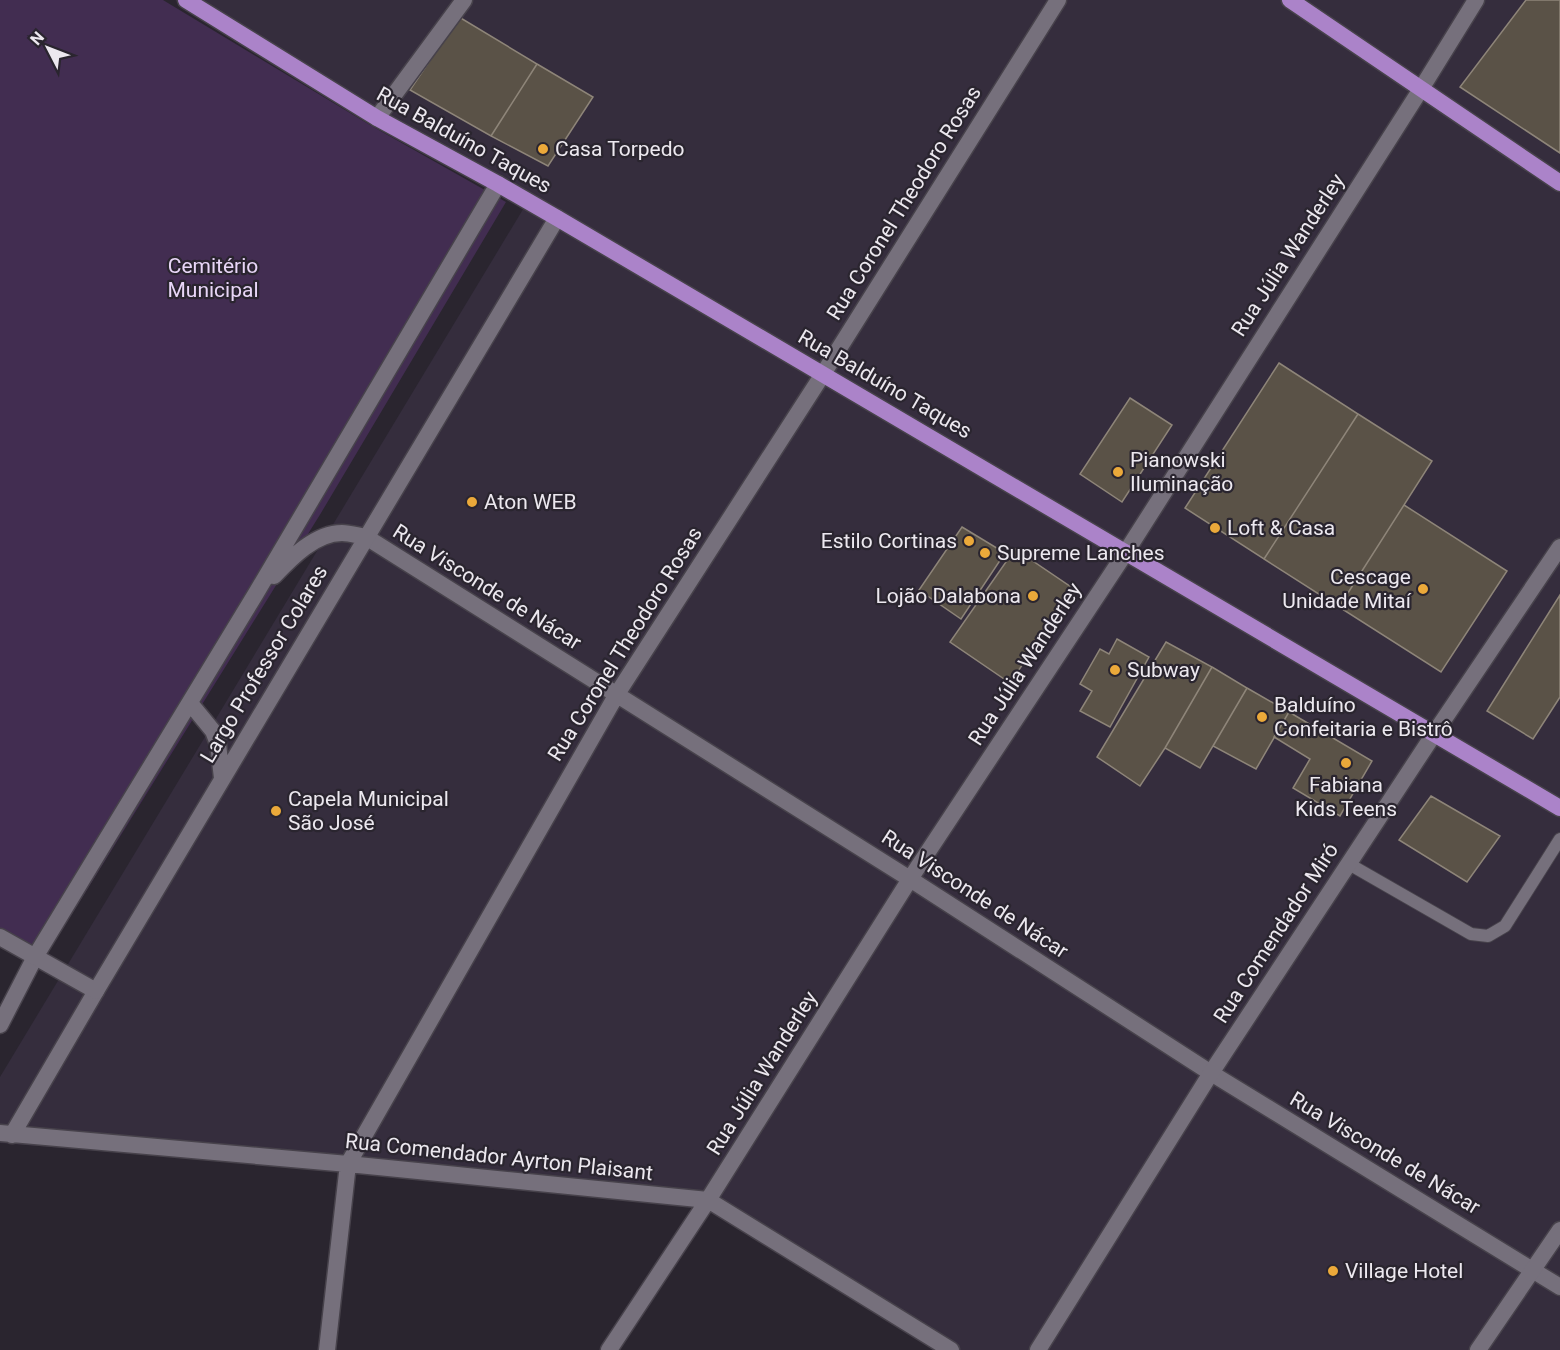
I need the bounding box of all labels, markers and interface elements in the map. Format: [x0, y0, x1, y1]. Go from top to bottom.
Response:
north arrow [18, 18, 78, 78]
text: N [26, 28, 48, 49]
street label: Rua Balduíno Taques [372, 82, 556, 198]
street label: Rua Coronel Theodoro Rosas [822, 82, 986, 324]
place label: Casa Torpedo [555, 137, 685, 161]
marker: Casa Torpedo [536, 142, 550, 156]
street label: Rua Júlia Wanderley [1227, 169, 1349, 341]
park label: Cemitério Municipal [167, 254, 259, 302]
street label: Rua Balduíno Taques [794, 325, 976, 443]
place label: Pianowski Iluminação [1130, 448, 1233, 496]
marker: Pianowski Iluminação [1111, 465, 1125, 479]
place label: Aton WEB [484, 490, 577, 514]
marker: Aton WEB [465, 495, 479, 509]
place label: Loft & Casa [1227, 516, 1335, 540]
street label: Rua Visconde de Nácar [388, 519, 586, 655]
marker: Loft & Casa [1208, 521, 1222, 535]
street label: Rua Coronel Theodoro Rosas [543, 523, 707, 765]
place label: Estilo Cortinas [821, 529, 957, 553]
marker: Estilo Cortinas [962, 534, 976, 548]
place label: Supreme Lanches [997, 541, 1165, 565]
marker: Supreme Lanches [978, 546, 992, 560]
street label: Largo Professor Colares [196, 561, 332, 767]
place label: Cescage Unidade Mitaí [1282, 565, 1412, 613]
street label: Rua Júlia Wanderley [964, 578, 1086, 750]
marker: Cescage Unidade Mitaí [1416, 582, 1430, 596]
place label: Lojão Dalabona [876, 584, 1021, 608]
marker: Lojão Dalabona [1026, 589, 1040, 603]
place label: Subway [1127, 658, 1200, 682]
marker: Subway [1108, 663, 1122, 677]
place label: Balduíno Confeitaria e Bistrô [1274, 693, 1453, 741]
marker: Balduíno Confeitaria e Bistrô [1255, 710, 1269, 724]
marker: Fabiana Kids Teens [1339, 756, 1353, 770]
place label: Fabiana Kids Teens [1295, 773, 1397, 821]
place label: Capela Municipal São José [288, 787, 449, 835]
marker: Capela Municipal São José [269, 804, 283, 818]
street label: Rua Visconde de Nácar [877, 825, 1073, 963]
street label: Rua Comendador Miró [1209, 839, 1343, 1027]
street label: Rua Júlia Wanderley [702, 987, 822, 1159]
street label: Rua Visconde de Nácar [1286, 1087, 1484, 1219]
street label: Rua Comendador Ayrton Plaisant [344, 1129, 654, 1185]
place label: Village Hotel [1345, 1259, 1463, 1283]
marker: Village Hotel [1326, 1264, 1340, 1278]

